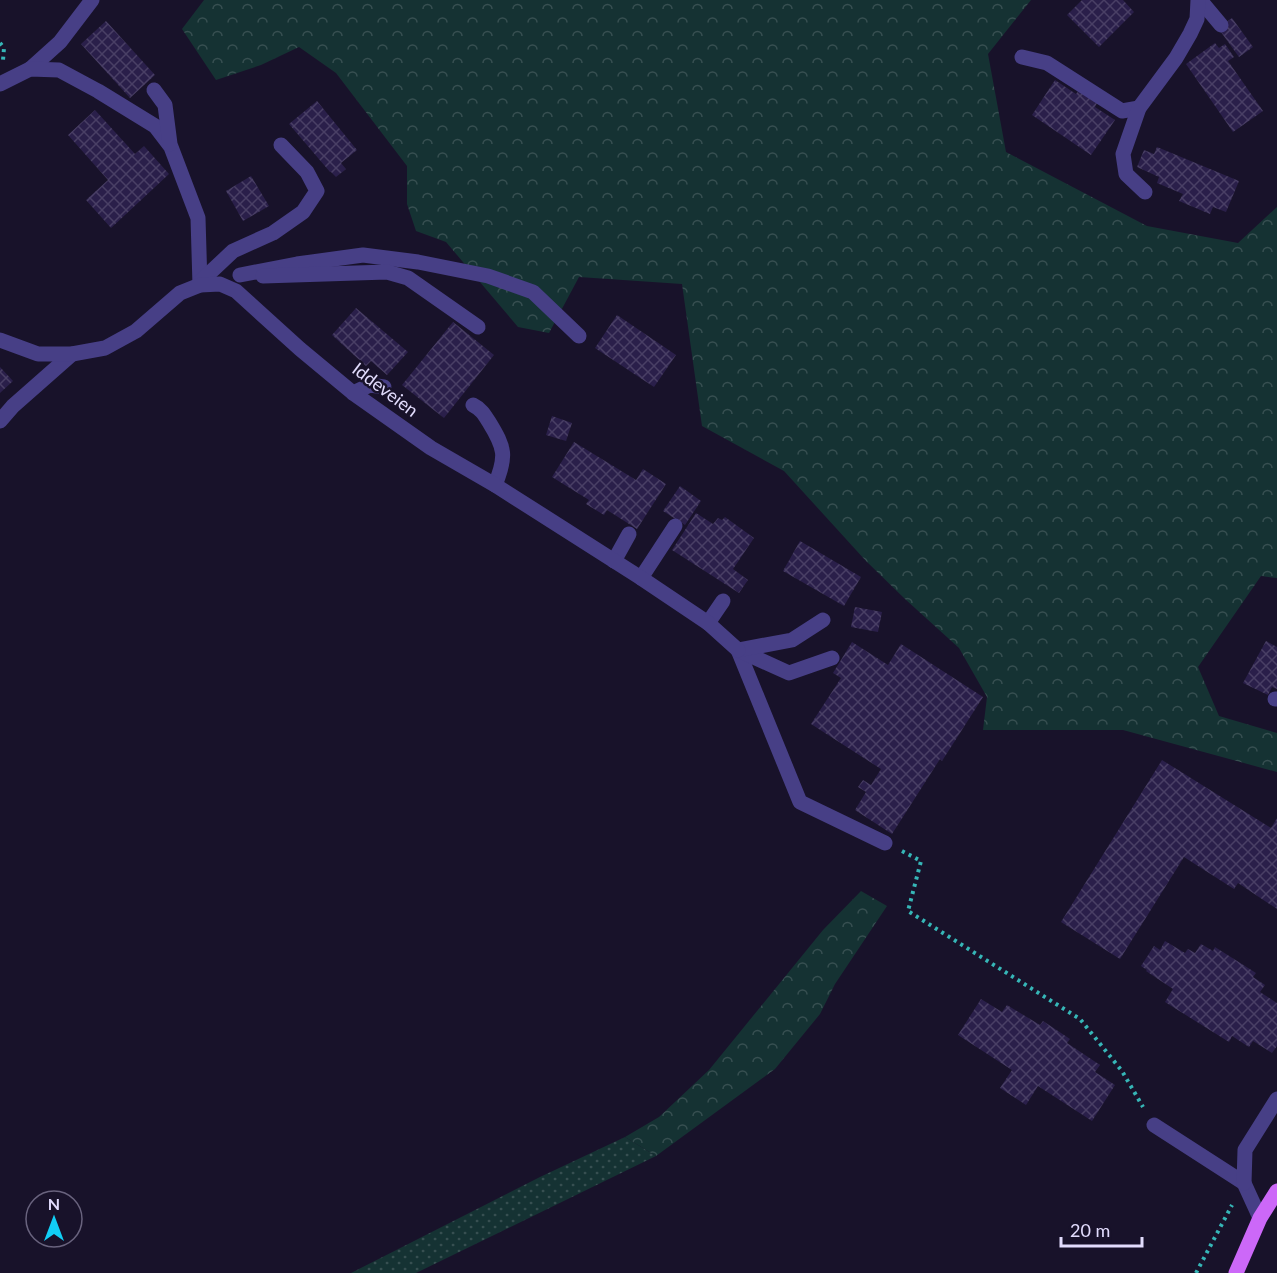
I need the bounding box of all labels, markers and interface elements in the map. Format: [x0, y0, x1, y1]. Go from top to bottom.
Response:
street label: Iddeveien [348, 357, 423, 421]
north arrow [24, 1189, 84, 1249]
text: N [48, 1194, 60, 1213]
scale bar [1061, 1210, 1142, 1248]
text: 20 m [1070, 1219, 1110, 1241]

